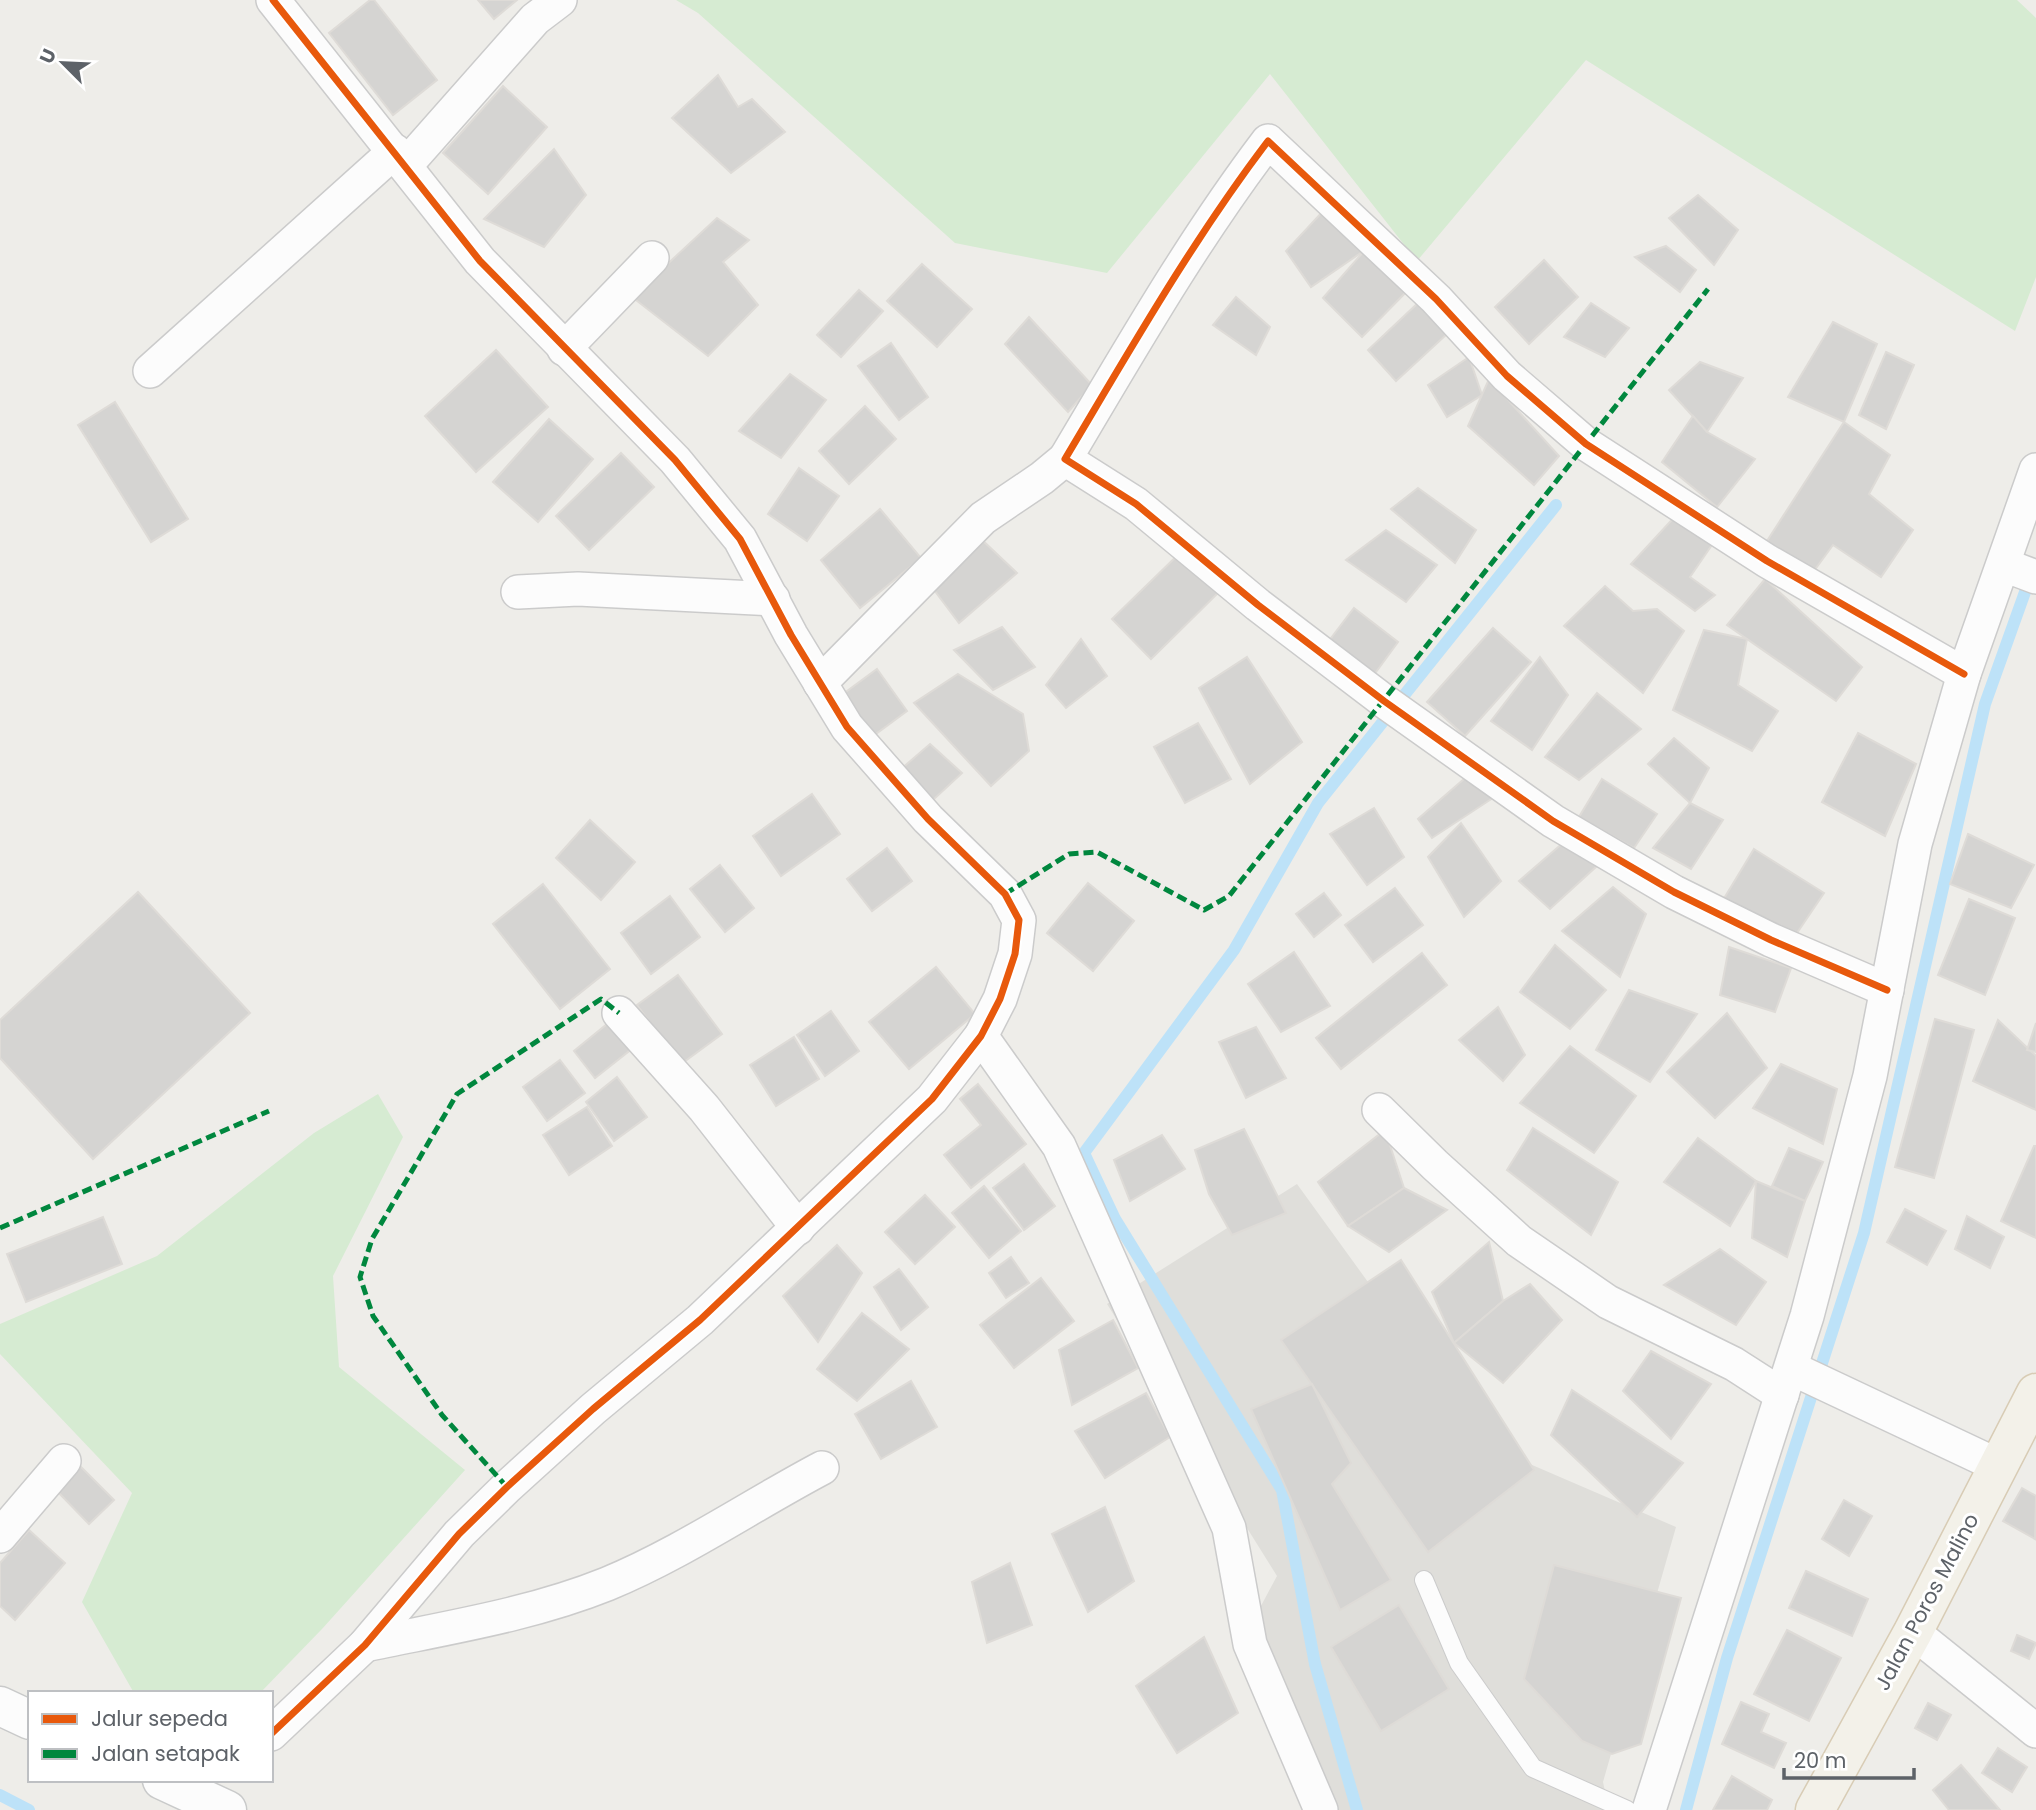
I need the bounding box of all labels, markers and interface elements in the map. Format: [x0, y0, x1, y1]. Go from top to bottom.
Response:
north arrow [28, 28, 98, 98]
text: U [33, 45, 63, 68]
street label: Jalan Poros Malino [1868, 1508, 1986, 1695]
legend [28, 1691, 273, 1782]
text: Jalur sepeda [91, 1704, 228, 1733]
scale bar [1784, 1736, 1913, 1780]
text: Jalan setapak [91, 1739, 240, 1768]
text: 20 m [1794, 1746, 1847, 1775]

